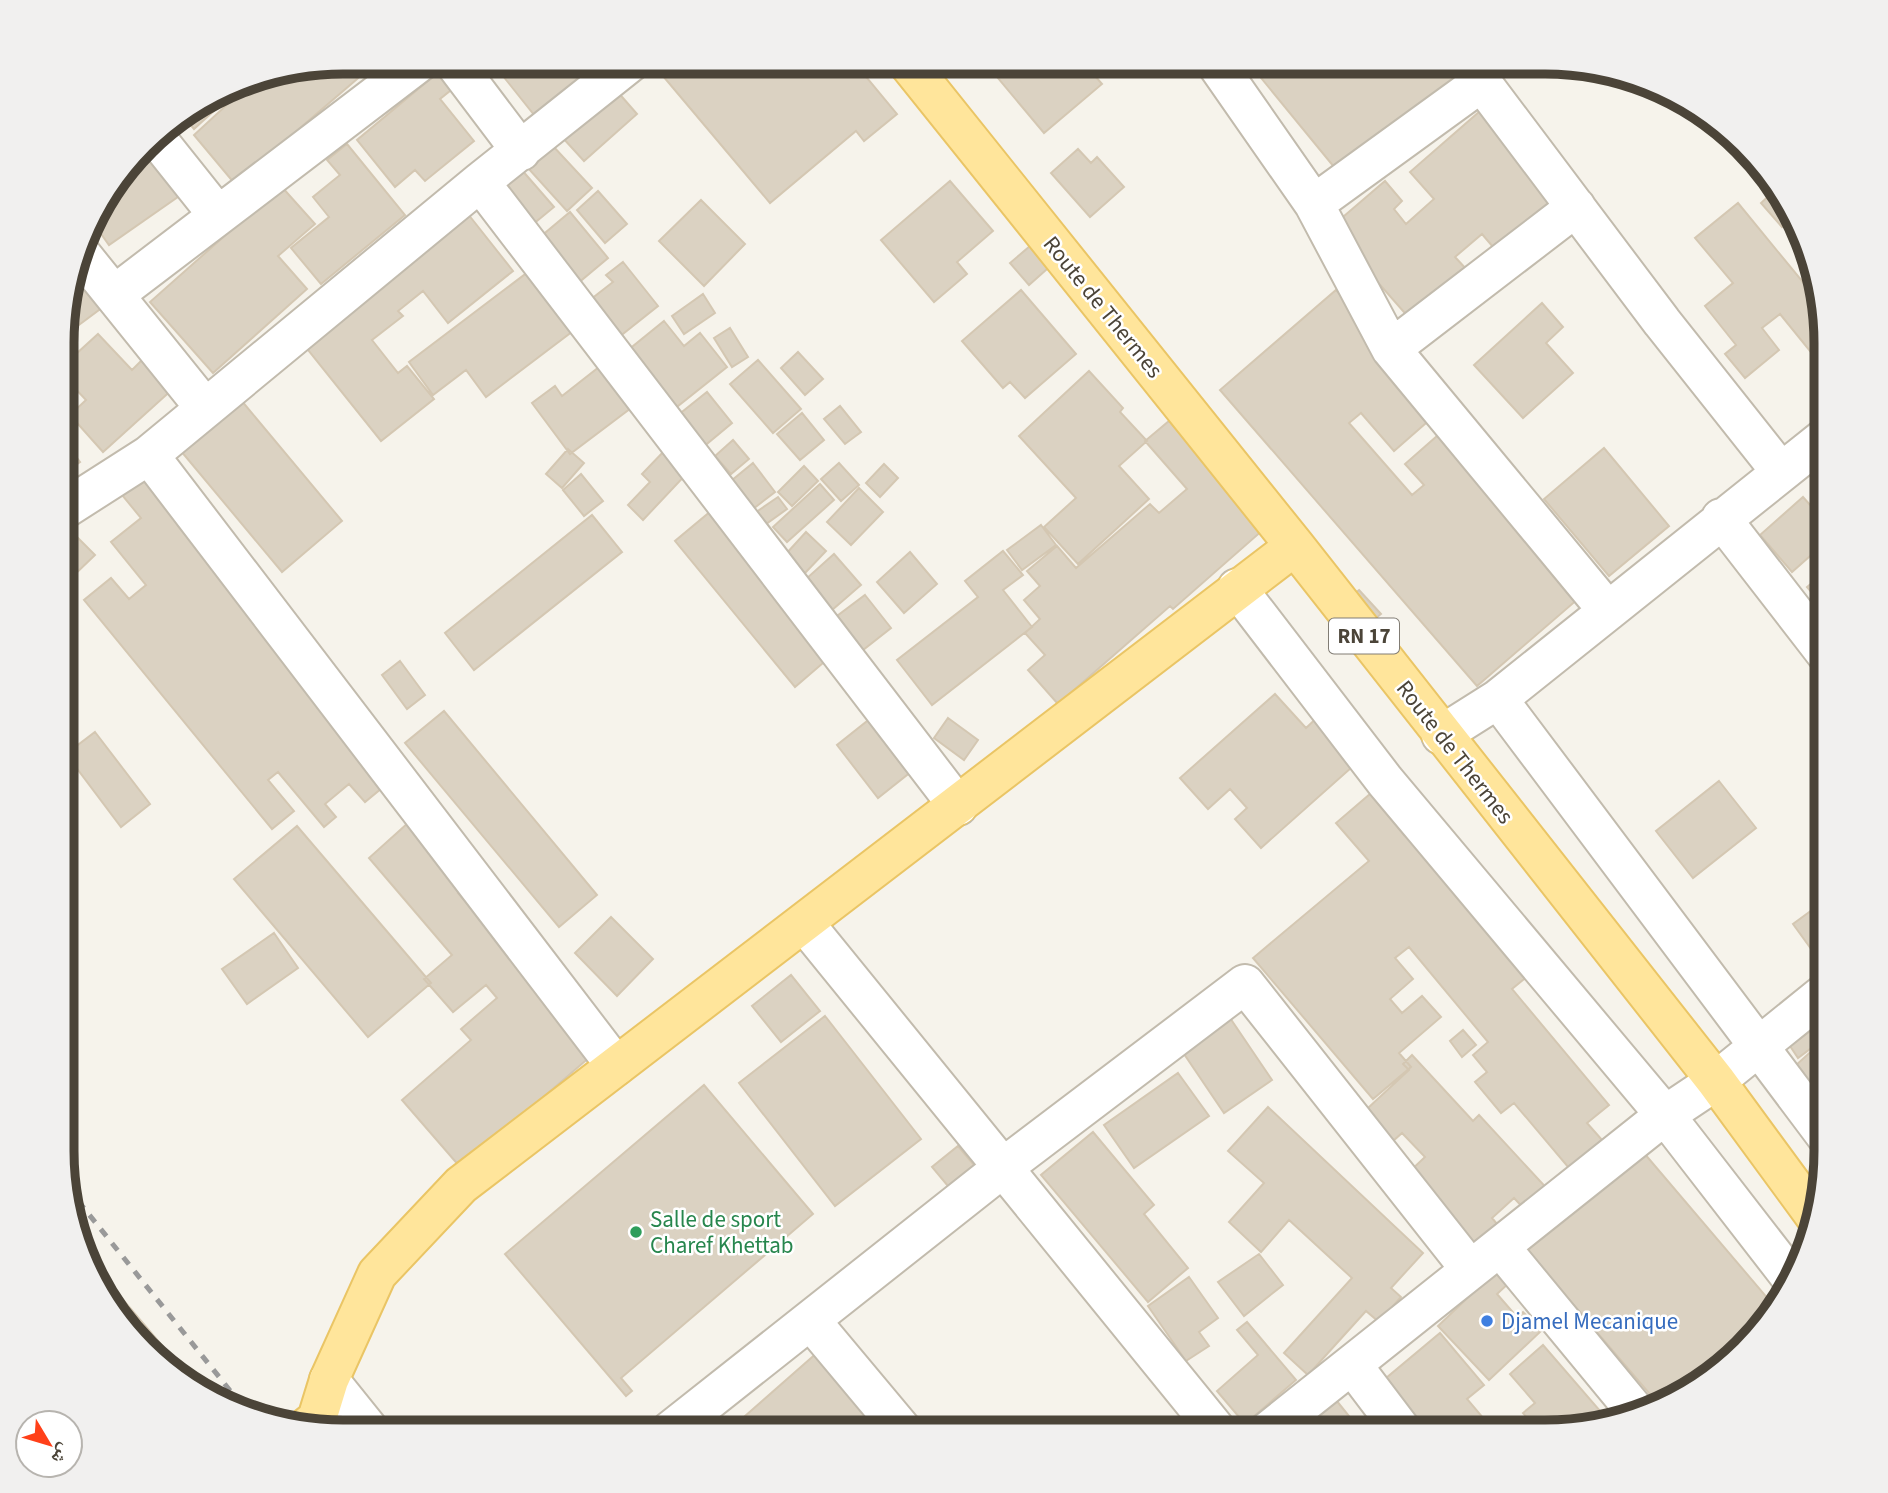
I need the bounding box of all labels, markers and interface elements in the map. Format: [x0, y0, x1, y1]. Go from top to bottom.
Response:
street label: Route de Thermes [1035, 229, 1171, 385]
road number: RN 17 [1329, 618, 1399, 654]
street label: Route de Thermes [1388, 673, 1522, 831]
place label: Salle de sport Charef Khettab [650, 1203, 794, 1262]
marker: Salle de sport Charef Khettab [628, 1224, 644, 1240]
place label: Djamel Mecanique [1501, 1305, 1678, 1338]
marker: Djamel Mecanique [1479, 1313, 1495, 1329]
north arrow [14, 1409, 84, 1479]
text: ش [44, 1437, 78, 1470]

